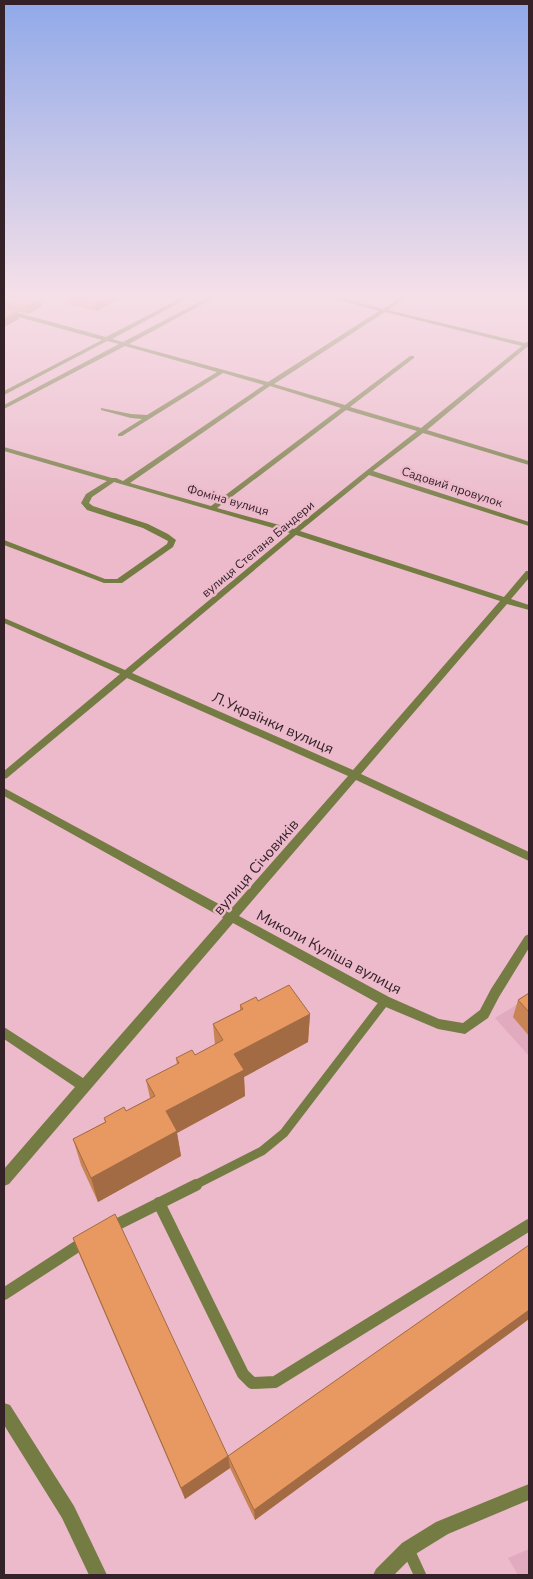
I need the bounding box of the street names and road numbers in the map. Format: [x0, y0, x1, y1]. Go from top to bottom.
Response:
street label: Садовий провулок [399, 463, 505, 511]
street label: Фоміна вулиця [185, 481, 271, 519]
street label: вулиця Степана Бандери [198, 497, 318, 601]
street label: Л.Українки вулиця [209, 687, 337, 759]
street label: вулиця Січовиків [209, 815, 303, 919]
street label: Миколи Куліша вулиця [253, 905, 405, 999]

